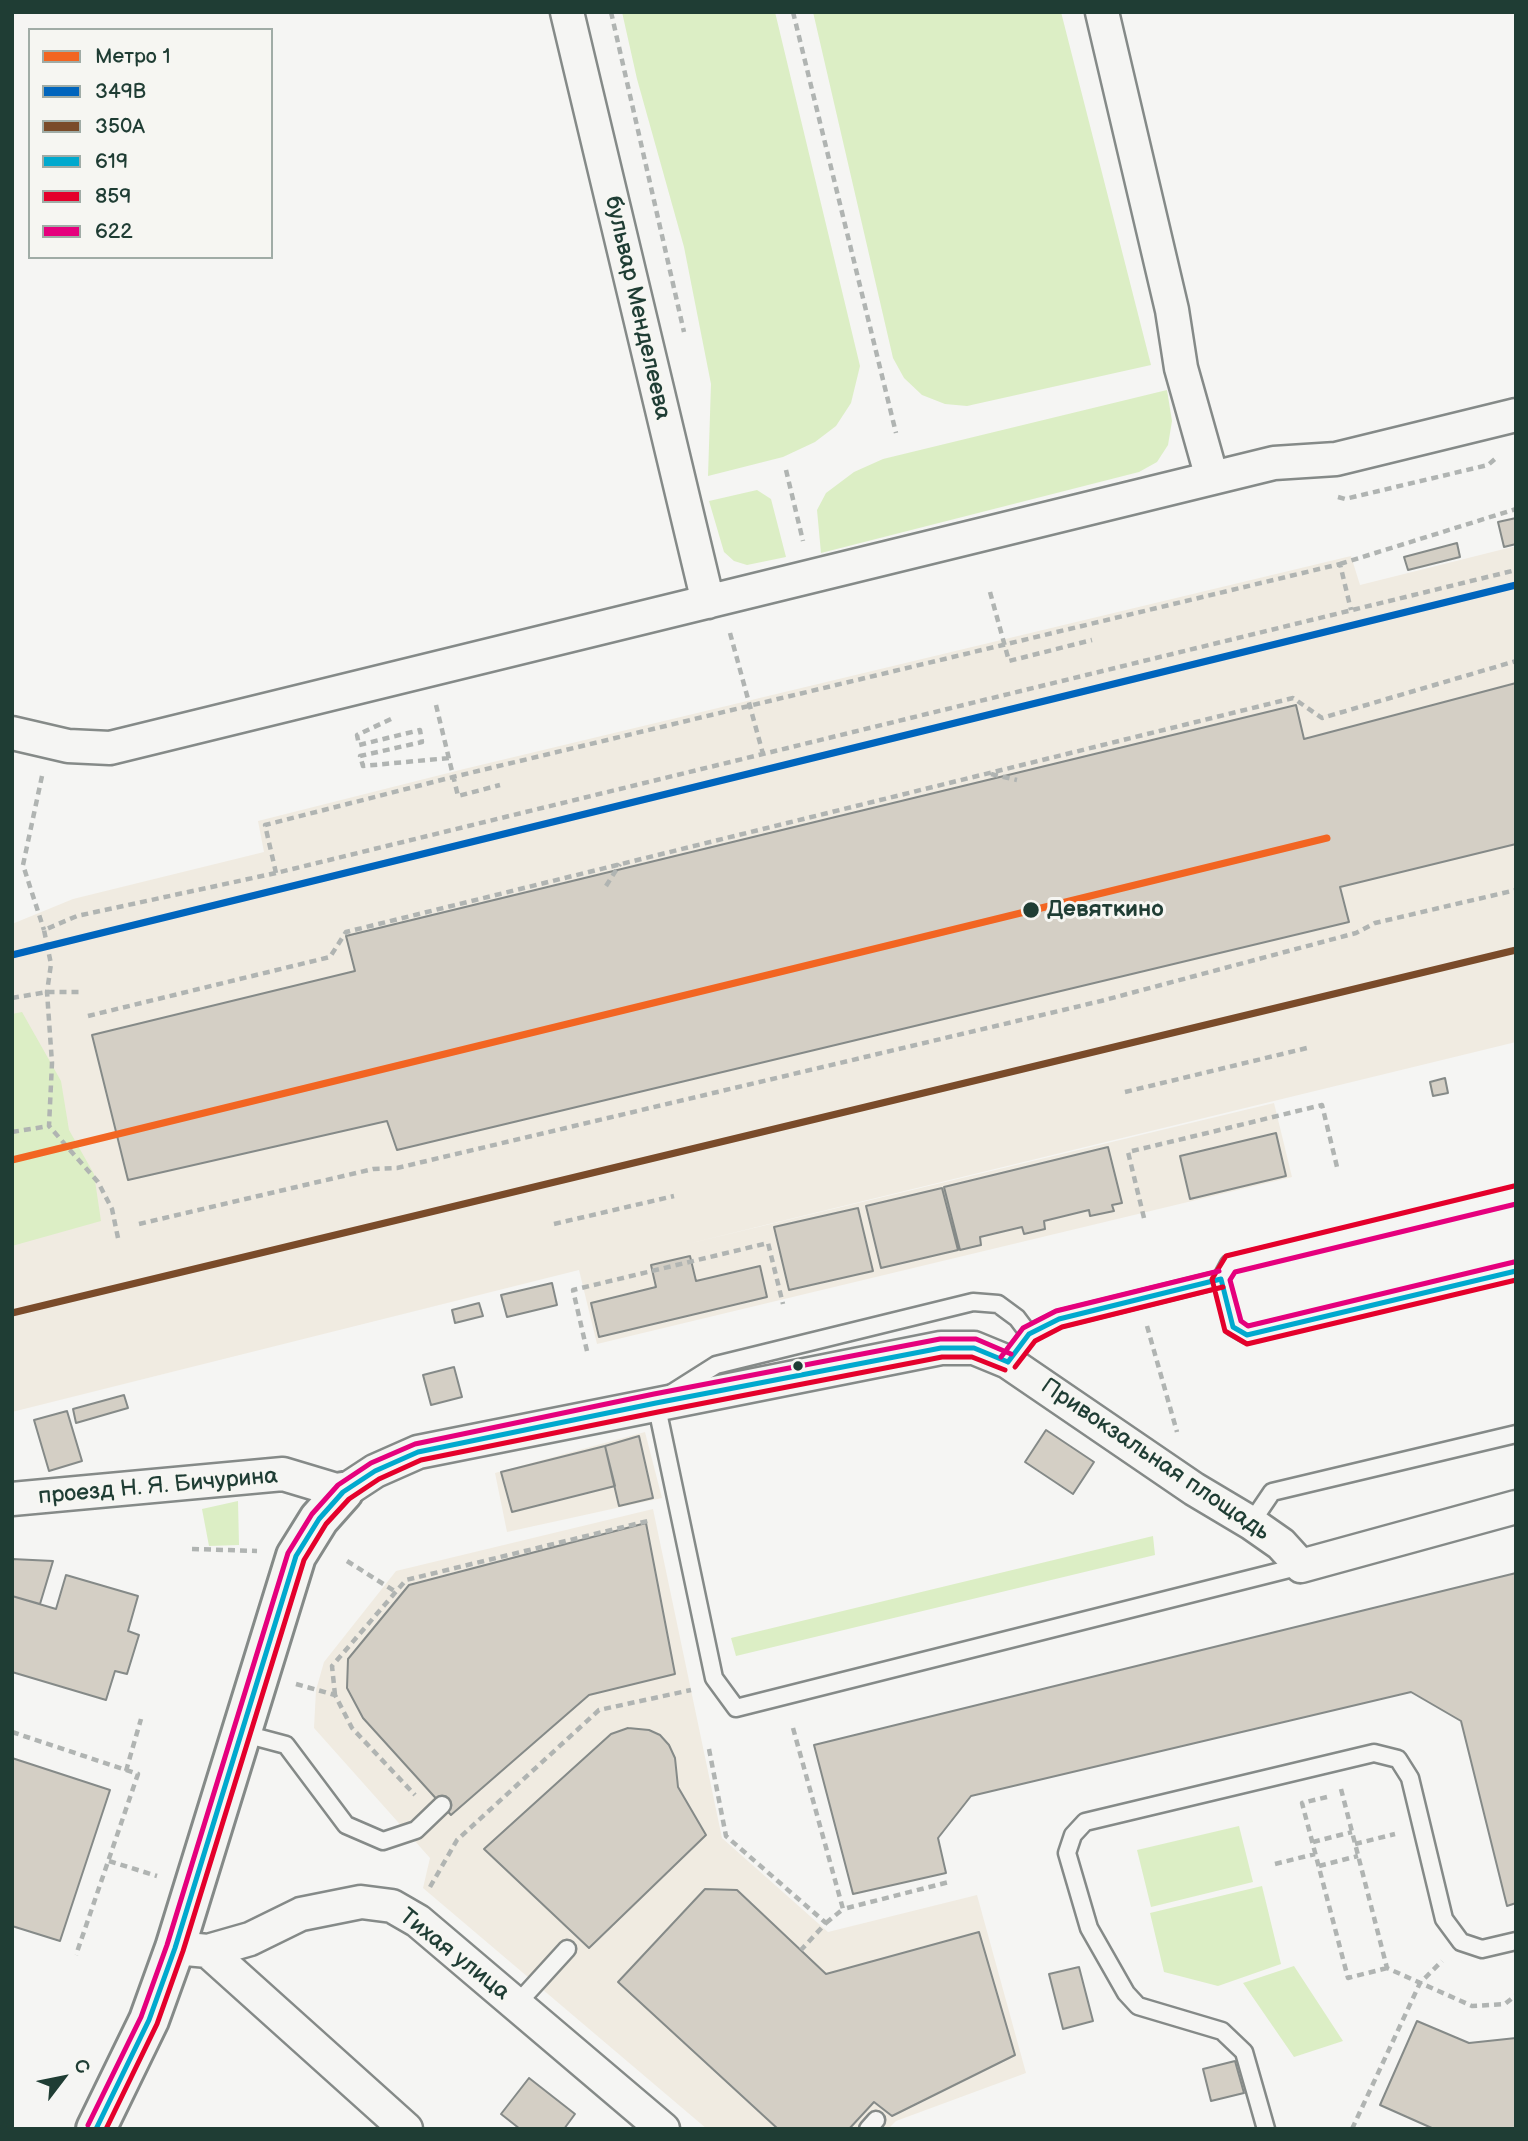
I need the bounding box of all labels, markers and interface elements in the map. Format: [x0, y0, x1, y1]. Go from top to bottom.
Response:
legend [28, 28, 273, 259]
text: Метро 1 [95, 44, 171, 69]
text: 349В [95, 79, 146, 104]
text: 350А [95, 114, 145, 139]
text: 619 [95, 149, 128, 174]
text: 859 [95, 184, 131, 209]
street label: бульвар Менделеева [598, 194, 676, 422]
text: 622 [95, 219, 133, 244]
place label: Девяткино [1047, 896, 1164, 924]
marker: Девяткино [1021, 900, 1041, 920]
unlabelled marker [791, 1359, 805, 1373]
street label: Привокзальная площадь [1035, 1373, 1275, 1547]
street label: проезд Н. Я. Бичурина [37, 1463, 279, 1511]
street label: Тихая улица [393, 1903, 515, 2007]
north arrow [28, 2043, 98, 2113]
text: С [68, 2055, 94, 2078]

